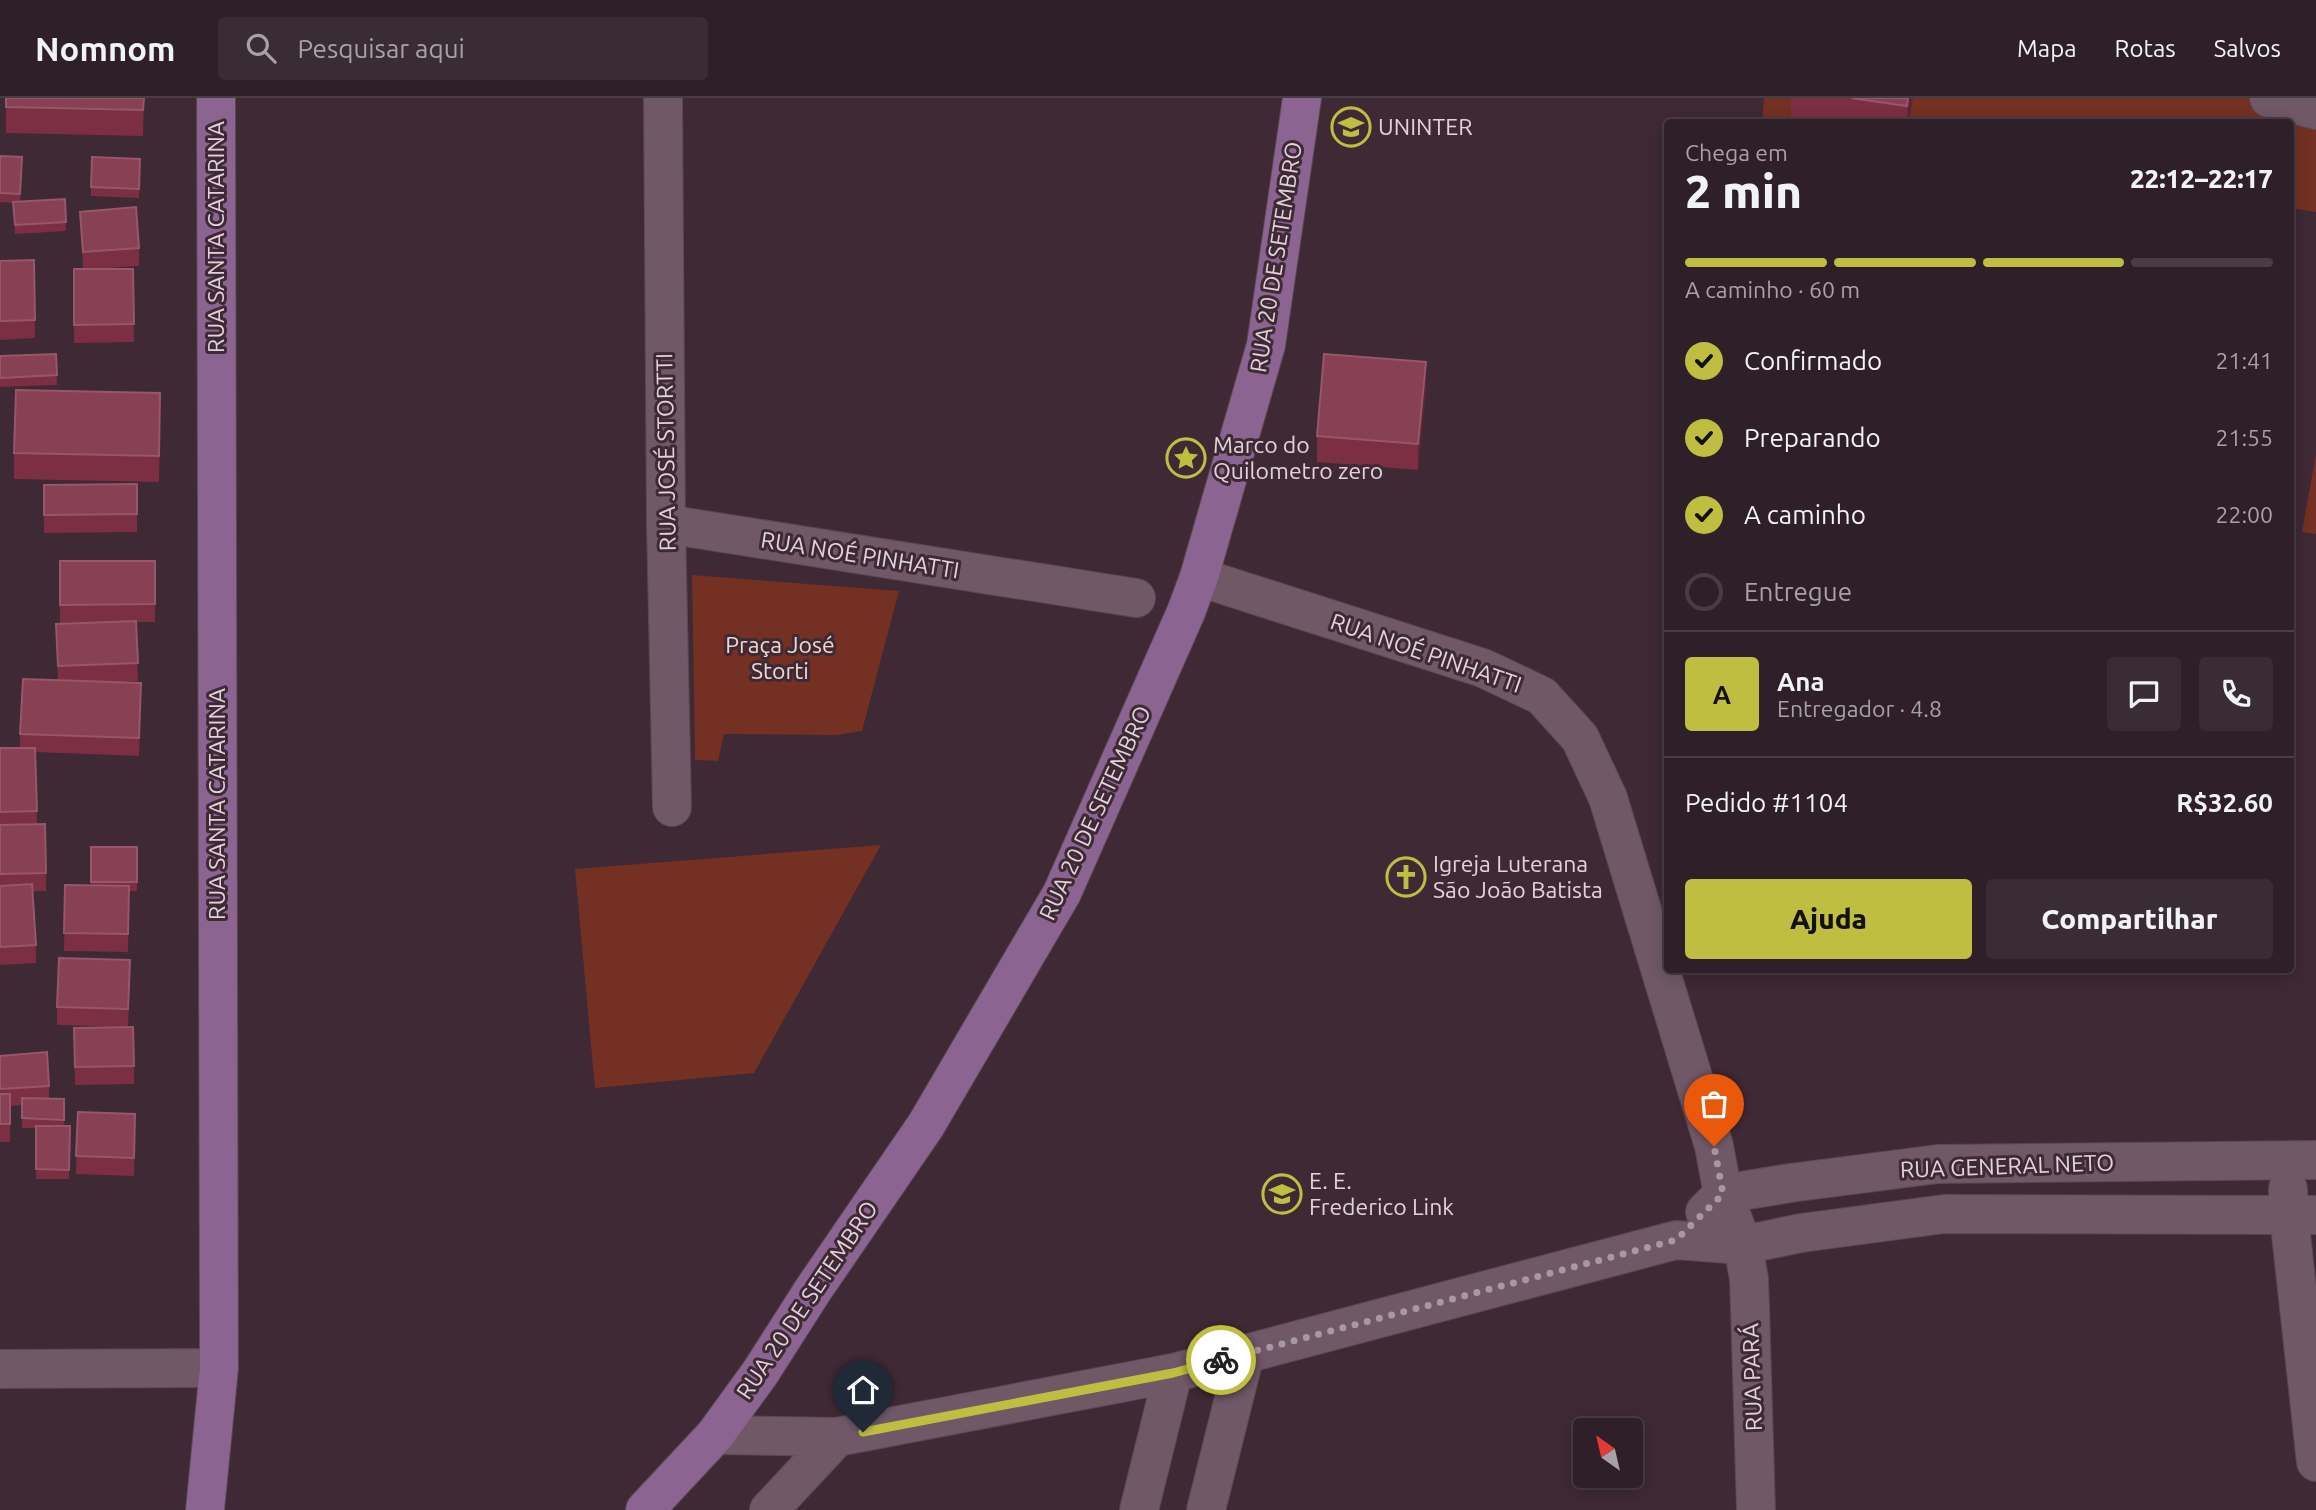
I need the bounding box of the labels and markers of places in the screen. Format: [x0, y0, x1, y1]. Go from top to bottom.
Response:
school or university icon: UNINTER [1330, 106, 1372, 148]
place label: UNINTER [1378, 114, 1472, 139]
place label: Marco do Quilometro zero [1213, 432, 1383, 483]
place icon: Marco do Quilometro zero [1165, 437, 1207, 479]
place label: Igreja Luterana São João Batista [1433, 851, 1603, 902]
church icon: Igreja Luterana São João Batista [1385, 856, 1427, 898]
pin [1684, 1074, 1744, 1146]
place label: E. E. Frederico Link [1309, 1168, 1454, 1219]
school or university icon: E. E. Frederico Link [1261, 1173, 1303, 1215]
pin [833, 1360, 893, 1432]

